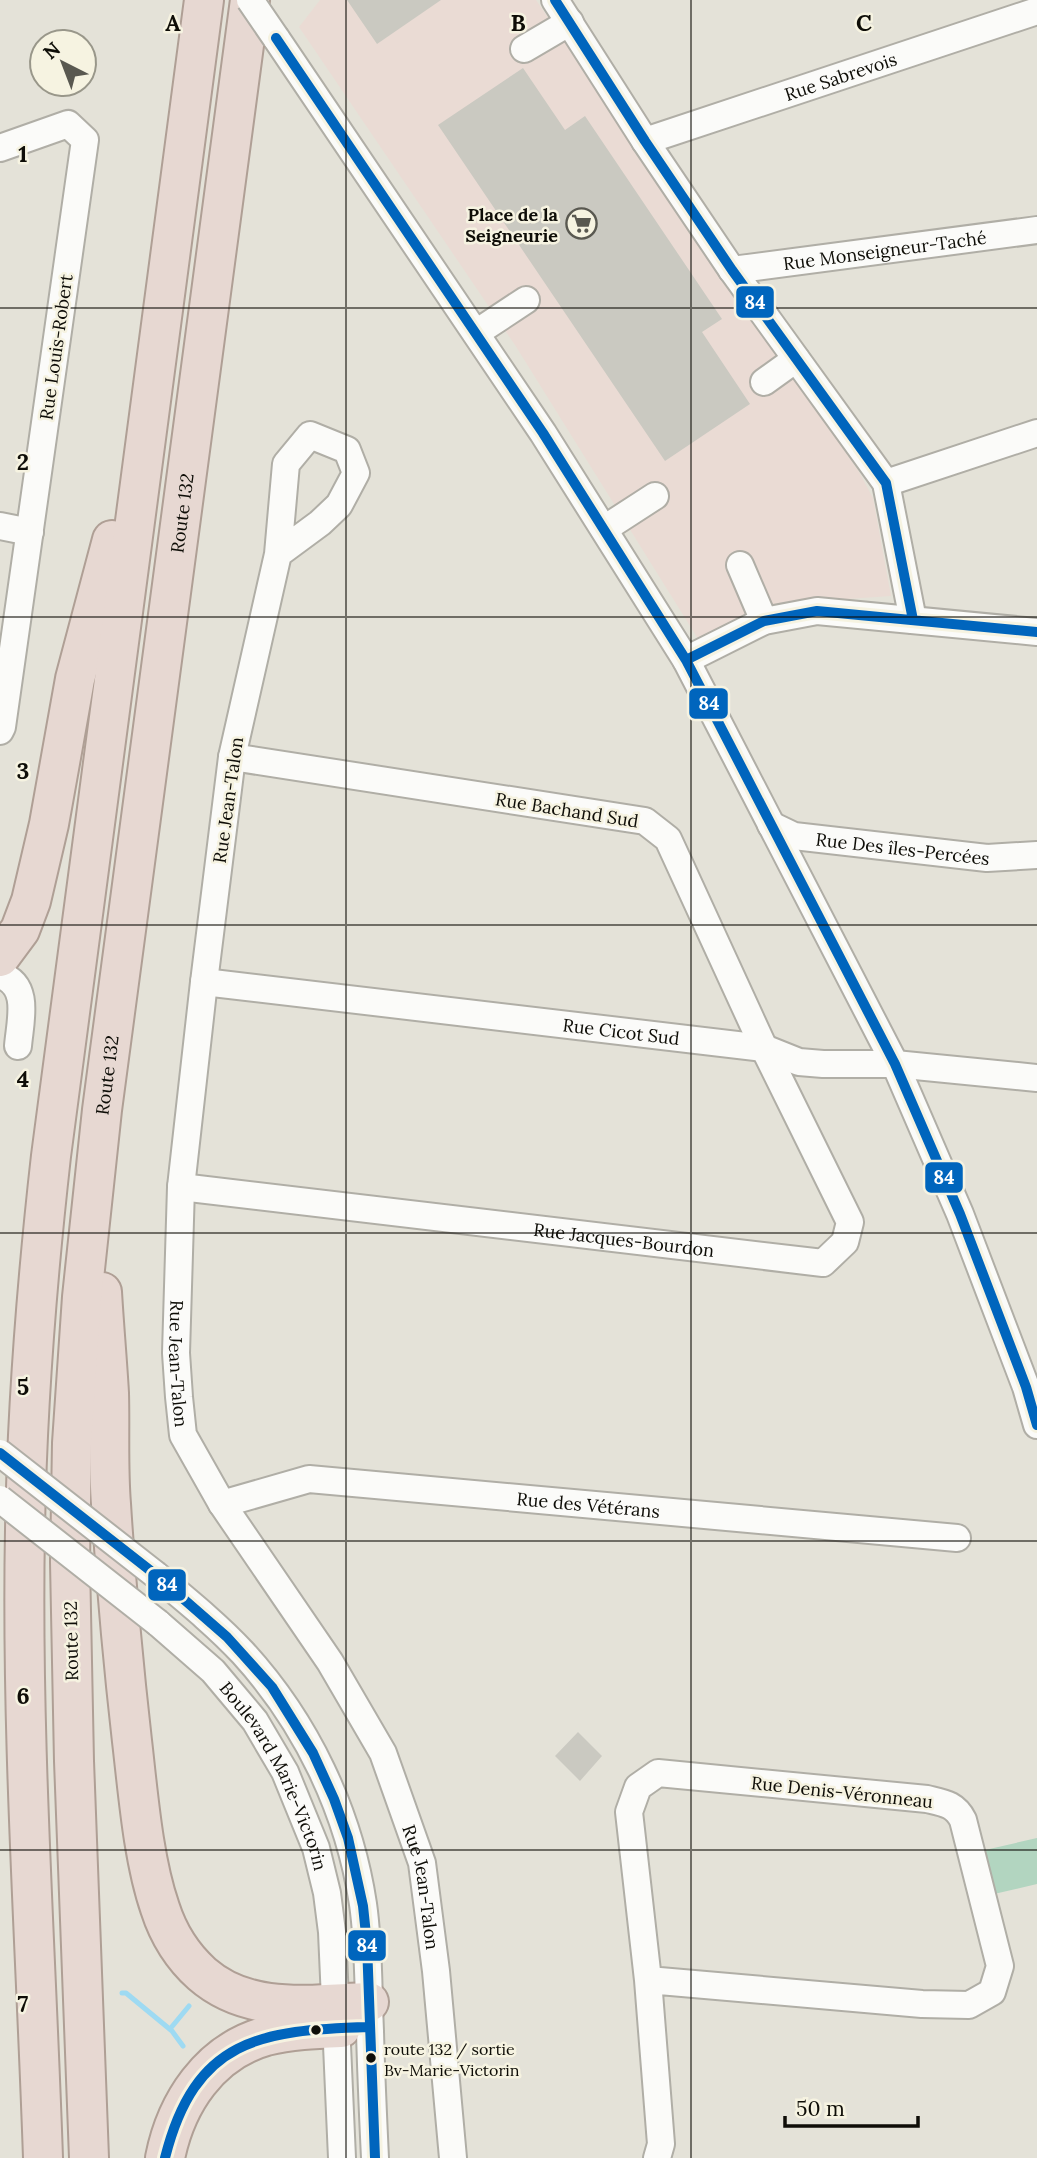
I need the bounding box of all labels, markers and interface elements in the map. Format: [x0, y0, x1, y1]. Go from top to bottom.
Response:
text: A [165, 8, 181, 37]
text: B [510, 8, 526, 37]
text: C [856, 8, 872, 37]
north arrow [28, 28, 98, 98]
text: N [38, 36, 65, 64]
street label: Rue Sabrevois [781, 47, 900, 105]
text: 1 [18, 139, 28, 168]
place label: Place de la Seigneurie [465, 203, 559, 247]
supermarket icon: Place de la Seigneurie [564, 207, 598, 241]
street label: Rue Monseigneur-Taché [782, 225, 988, 275]
street label: Rue Louis-Robert [34, 273, 78, 421]
line badge: 84 [735, 285, 775, 319]
text: 84 [744, 290, 766, 314]
text: 2 [17, 447, 29, 476]
street label: Route 132 [165, 472, 198, 554]
line badge: 84 [688, 687, 729, 720]
text: 84 [698, 691, 720, 715]
street label: Rue Jean-Talon [208, 735, 248, 865]
text: 3 [17, 756, 29, 785]
street label: Rue Bachand Sud [494, 787, 640, 833]
street label: Rue Des îles-Percées [815, 827, 991, 870]
street label: Rue Cicot Sud [561, 1013, 681, 1049]
street label: Route 132 [90, 1034, 123, 1116]
text: 4 [17, 1064, 29, 1093]
line badge: 84 [924, 1161, 964, 1194]
text: 84 [933, 1165, 955, 1189]
street label: Rue Jacques-Bourdon [532, 1217, 716, 1262]
street label: Rue Jean-Talon [164, 1300, 194, 1428]
text: 5 [17, 1372, 29, 1401]
street label: Rue des Vétérans [516, 1486, 661, 1522]
line badge: 84 [147, 1568, 187, 1602]
text: 84 [156, 1572, 178, 1596]
street label: Route 132 [59, 1601, 83, 1681]
street label: Boulevard Marie-Victorin [215, 1676, 333, 1873]
text: 6 [16, 1681, 30, 1710]
street label: Rue Denis-Véronneau [750, 1771, 934, 1813]
street label: Rue Jean-Talon [398, 1821, 445, 1951]
line badge: 84 [347, 1929, 387, 1962]
text: 84 [356, 1933, 378, 1957]
text: 7 [18, 1989, 29, 2018]
unlabelled marker [309, 2023, 323, 2037]
place label: route 132 / sortie Bv-Marie-Victorin [384, 2039, 520, 2080]
marker: route 132 / sortie Bv-Marie-Victorin [364, 2051, 378, 2065]
scale bar [785, 2084, 918, 2128]
text: 50 m [796, 2095, 845, 2122]

